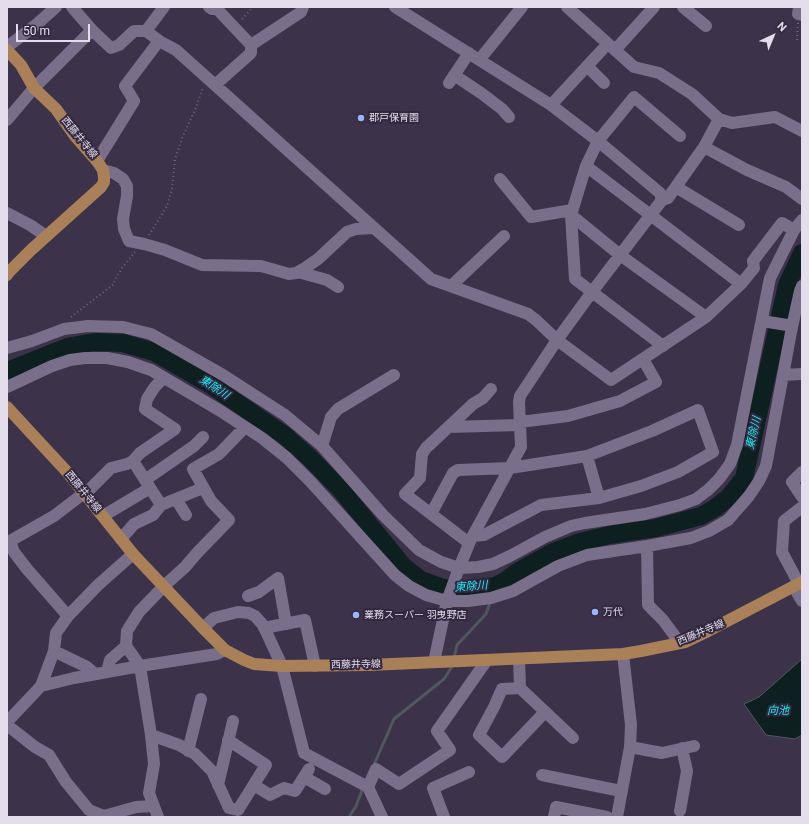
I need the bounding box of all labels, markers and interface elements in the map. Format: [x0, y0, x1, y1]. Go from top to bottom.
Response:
scale bar [18, 16, 92, 42]
north arrow [753, 16, 793, 56]
text: N [774, 20, 789, 34]
text: 50 m [23, 24, 50, 38]
place label: 郡戸保育園 [369, 112, 419, 124]
marker: 郡戸保育園 [356, 113, 366, 123]
street label: 西藤井寺線 [59, 115, 99, 161]
water label: 東除川 [197, 373, 231, 403]
water label: 東除川 [744, 415, 764, 451]
street label: 西藤井寺線 [63, 469, 103, 515]
water label: 東除川 [454, 579, 488, 595]
place label: 万代 [603, 606, 623, 618]
marker: 万代 [590, 607, 600, 617]
place label: 業務スーパー 羽曳野店 [364, 609, 466, 621]
marker: 業務スーパー 羽曳野店 [351, 610, 361, 620]
street label: 西藤井寺線 [676, 618, 726, 648]
street label: 西藤井寺線 [331, 659, 381, 671]
water label: 向池 [767, 704, 789, 718]

